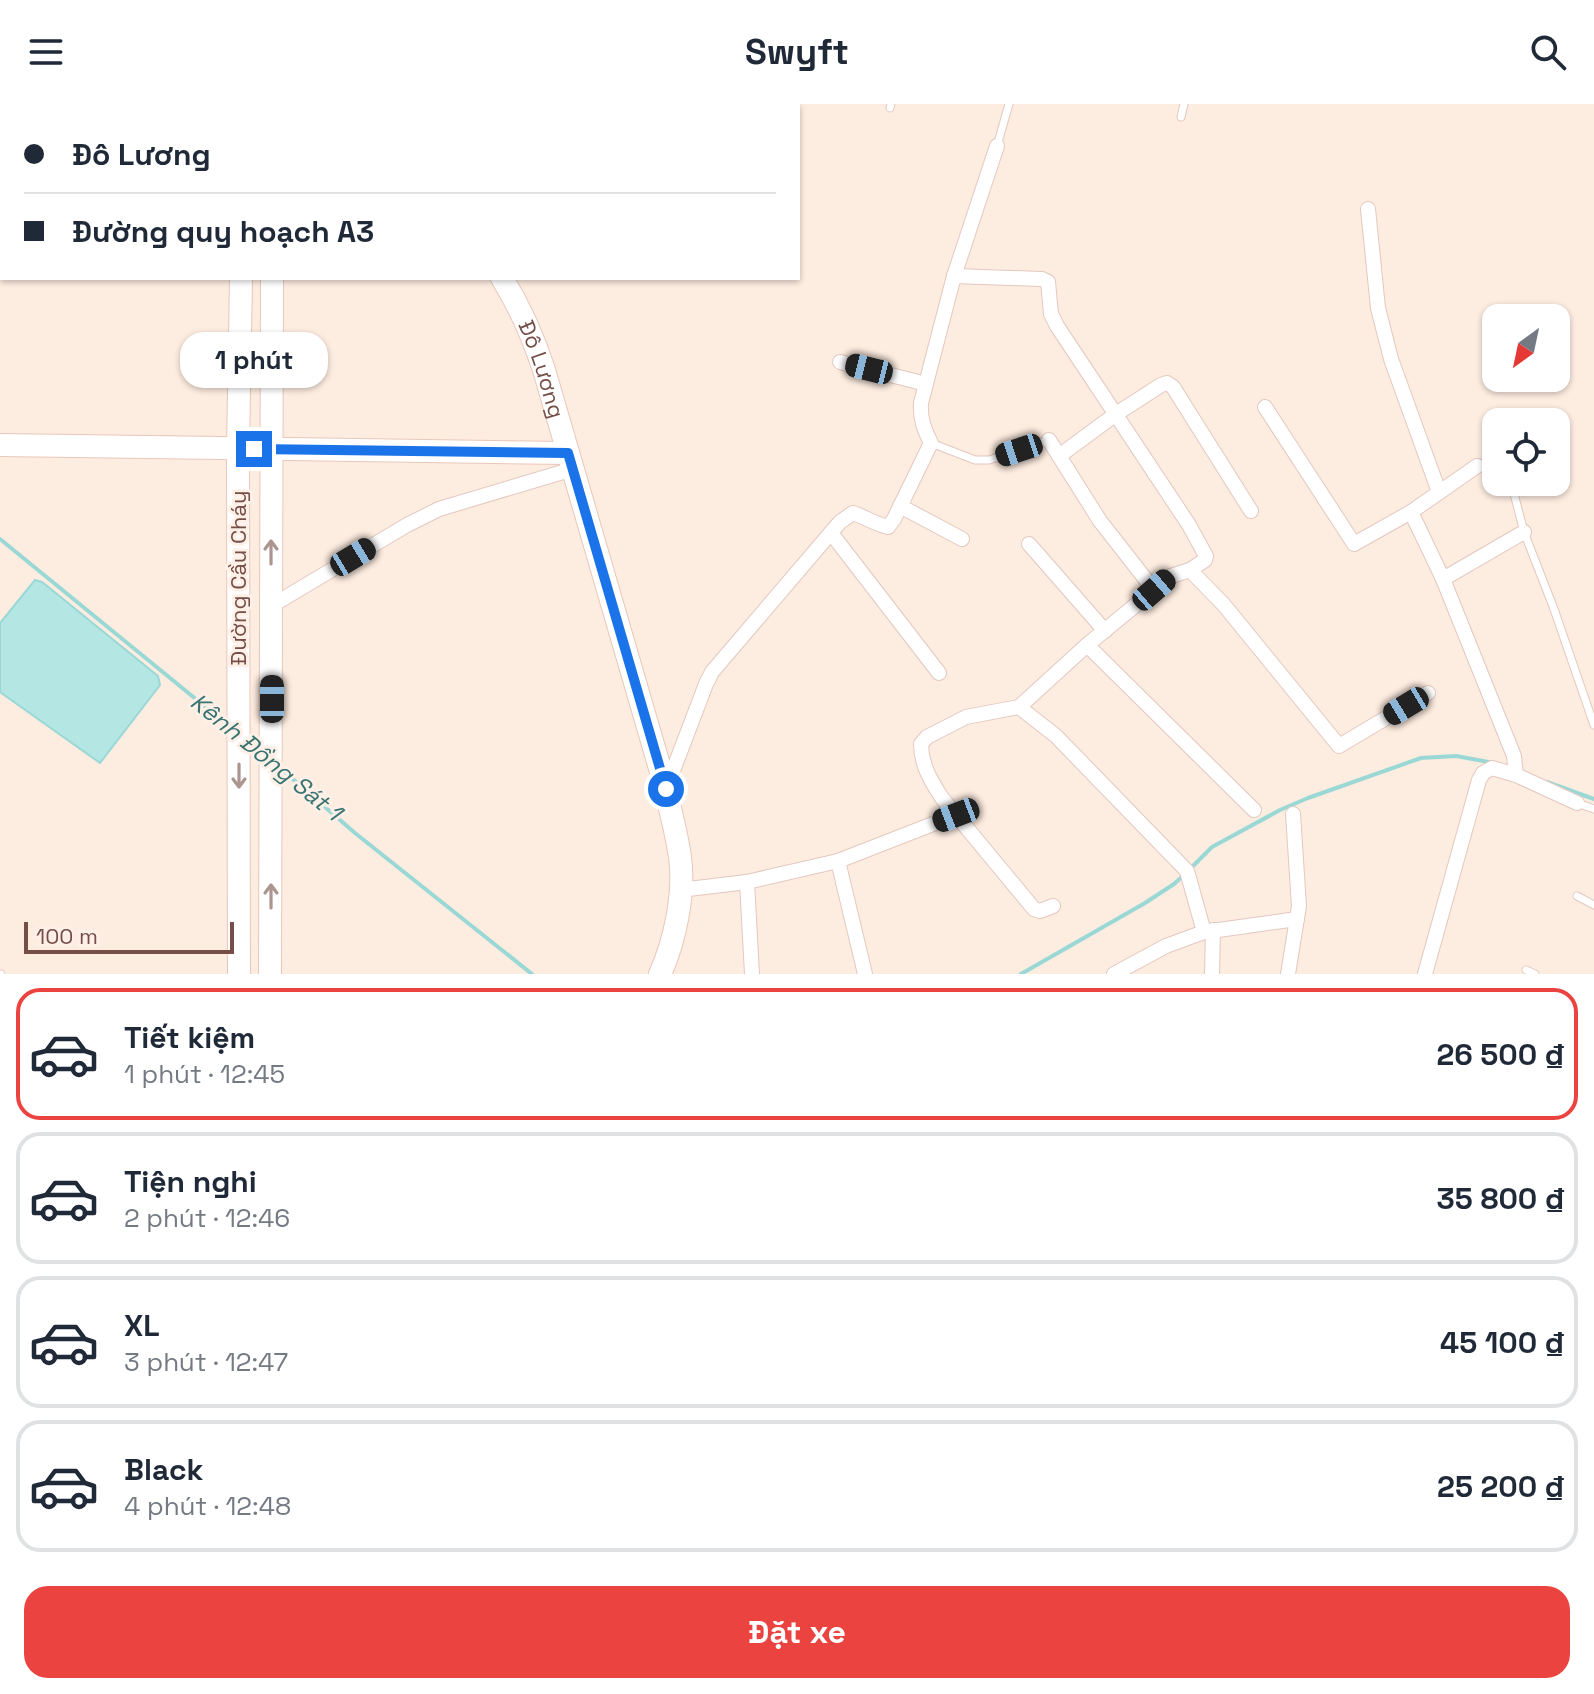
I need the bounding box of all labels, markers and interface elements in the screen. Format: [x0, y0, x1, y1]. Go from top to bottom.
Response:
text: Swyft [745, 29, 849, 75]
icon: menu [24, 30, 68, 74]
icon: search [1526, 30, 1570, 74]
text: Đô Lương [72, 135, 211, 174]
text: Đường quy hoạch A3 [72, 212, 374, 251]
north arrow [1482, 304, 1570, 392]
map controls [1482, 304, 1570, 496]
street label: Đô Lương [513, 316, 571, 421]
callout: 1 phút [180, 333, 328, 389]
text: 1 phút [215, 343, 293, 377]
car [843, 352, 895, 386]
button: locate [1482, 408, 1570, 496]
route end [236, 431, 272, 467]
car [992, 431, 1046, 469]
street label: Đường Cầu Cháy [224, 491, 252, 665]
car [326, 534, 380, 580]
one-way arrow [263, 539, 279, 566]
car [1128, 565, 1180, 615]
car [260, 675, 284, 723]
car [1379, 683, 1433, 729]
water label: Kênh Đồng Sát 1 [184, 686, 351, 829]
one-way arrow [231, 762, 247, 789]
route start [648, 771, 684, 807]
car [929, 795, 983, 835]
one-way arrow [263, 883, 278, 910]
scale bar [24, 918, 234, 954]
text: 100 m [36, 922, 98, 950]
icon: car [28, 1018, 100, 1090]
text: Tiết kiệm [124, 1018, 255, 1057]
text: 26 500 ₫ [1436, 1035, 1566, 1074]
text: 1 phút · 12:45 [124, 1057, 285, 1091]
icon: car [28, 1162, 100, 1234]
text: Tiện nghi [124, 1162, 257, 1201]
text: 35 800 ₫ [1437, 1179, 1566, 1218]
text: 2 phút · 12:46 [124, 1201, 290, 1235]
icon: car [28, 1306, 100, 1378]
text: XL [124, 1306, 160, 1345]
text: 45 100 ₫ [1440, 1323, 1566, 1362]
text: 3 phút · 12:47 [124, 1345, 288, 1379]
icon: car [28, 1450, 100, 1522]
text: Black [124, 1450, 203, 1489]
text: 25 200 ₫ [1437, 1467, 1566, 1506]
text: 4 phút · 12:48 [124, 1489, 291, 1523]
button: Đặt xe [24, 1586, 1570, 1678]

